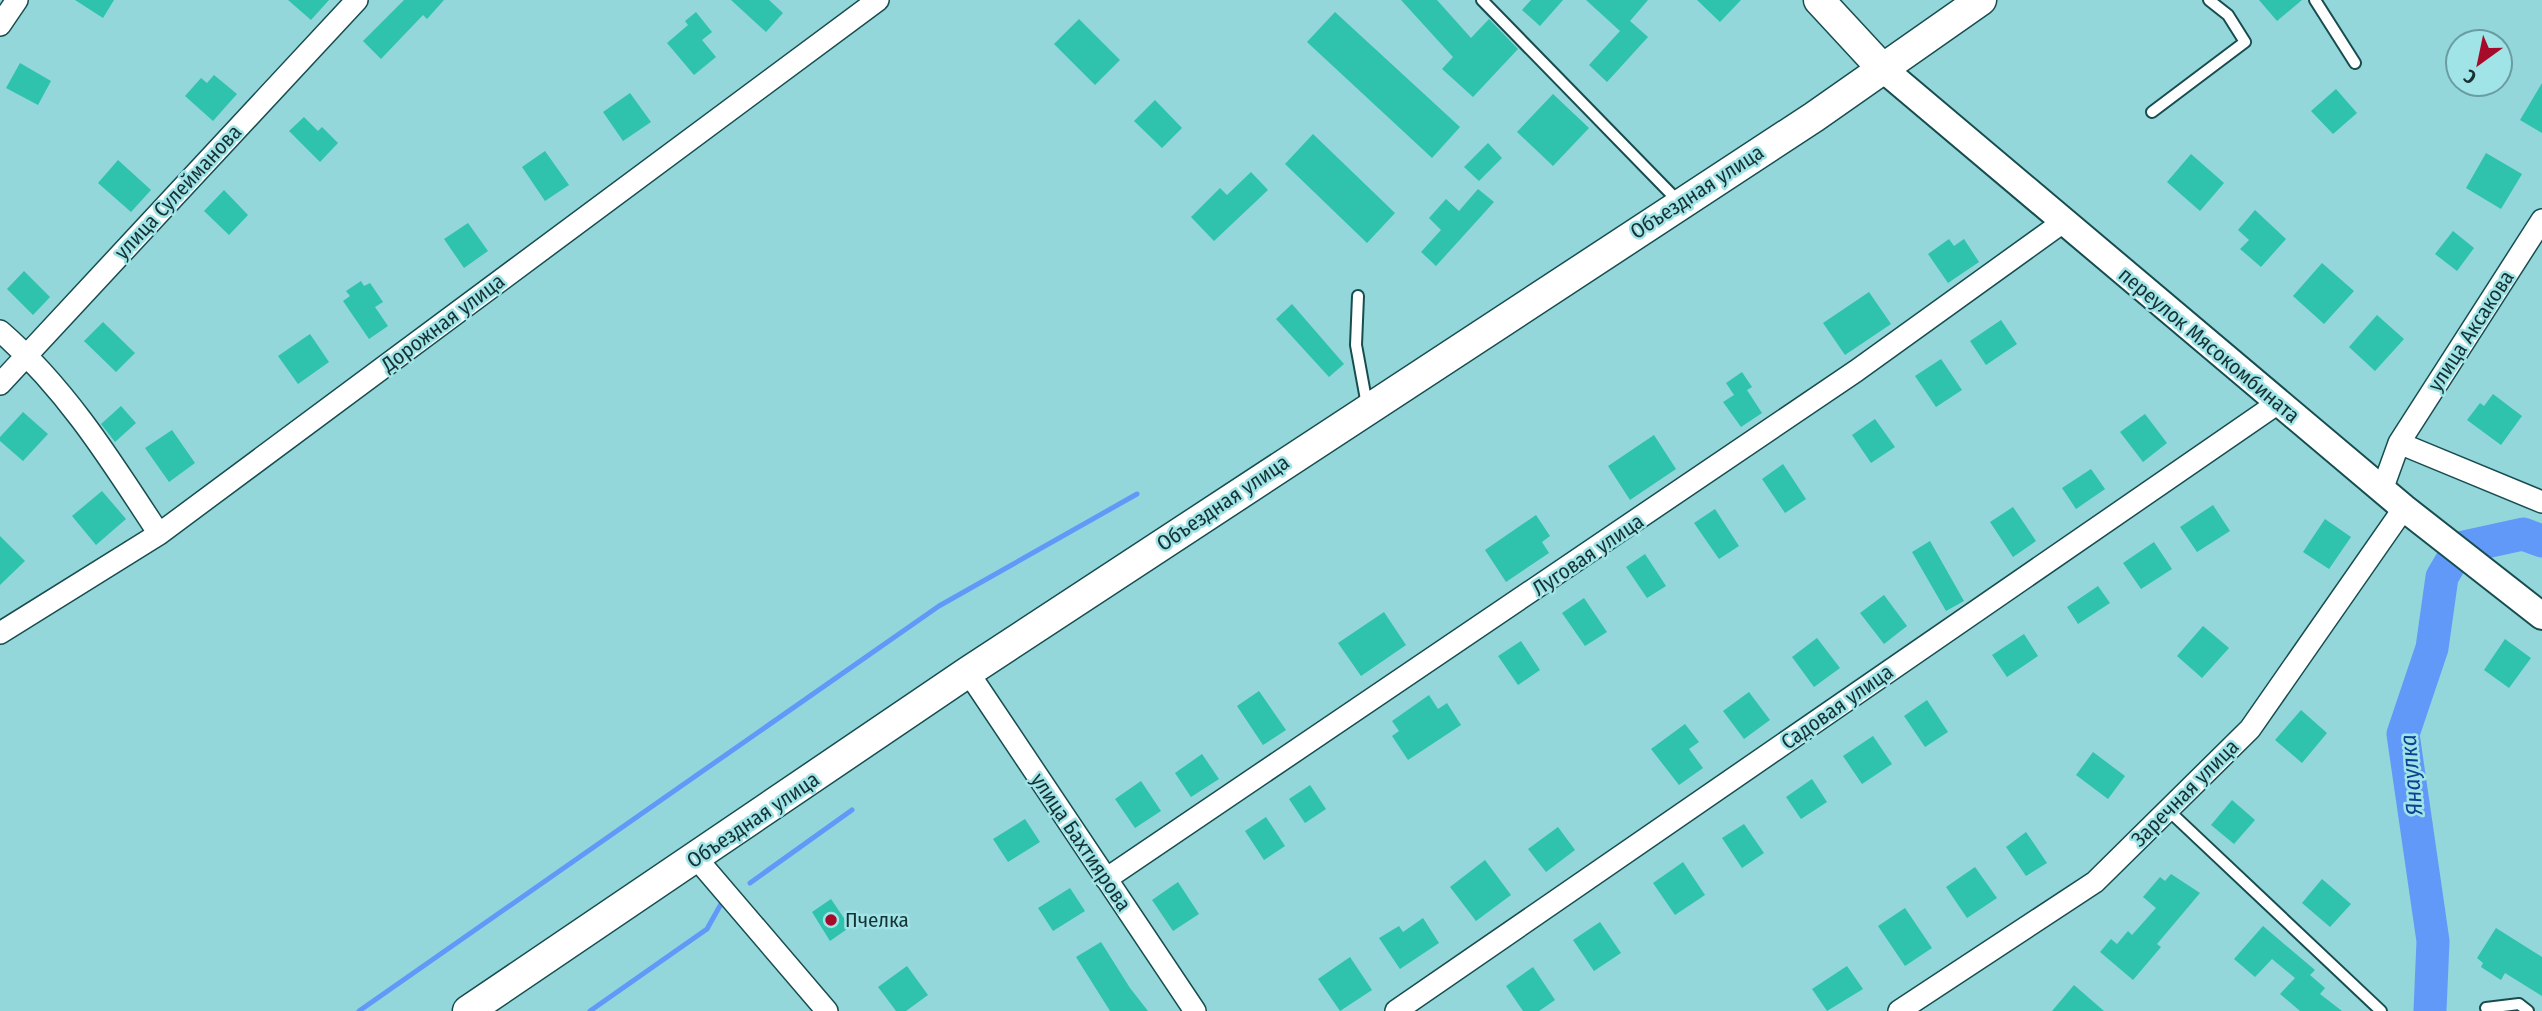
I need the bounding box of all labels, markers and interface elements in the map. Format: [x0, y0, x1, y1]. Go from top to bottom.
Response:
north arrow [2444, 28, 2514, 98]
text: С [2460, 64, 2480, 89]
street label: улица Сулейманова [109, 119, 247, 265]
street label: Объездная улица [1625, 139, 1769, 245]
street label: переулок Мясокомбината [2113, 262, 2305, 428]
street label: улица Аксакова [2422, 266, 2520, 396]
street label: Дорожная улица [375, 268, 510, 378]
street label: Объездная улица [1152, 449, 1294, 557]
street label: Луговая улица [1527, 508, 1649, 602]
street label: Садовая улица [1776, 659, 1898, 755]
water label: Янаулка [2394, 733, 2429, 818]
street label: Заречная улица [2126, 734, 2244, 852]
street label: Объездная улица [682, 766, 824, 874]
street label: улица Бахтиярова [1025, 768, 1137, 916]
place label: Пчелка [845, 907, 909, 933]
marker: Пчелка [823, 912, 839, 928]

